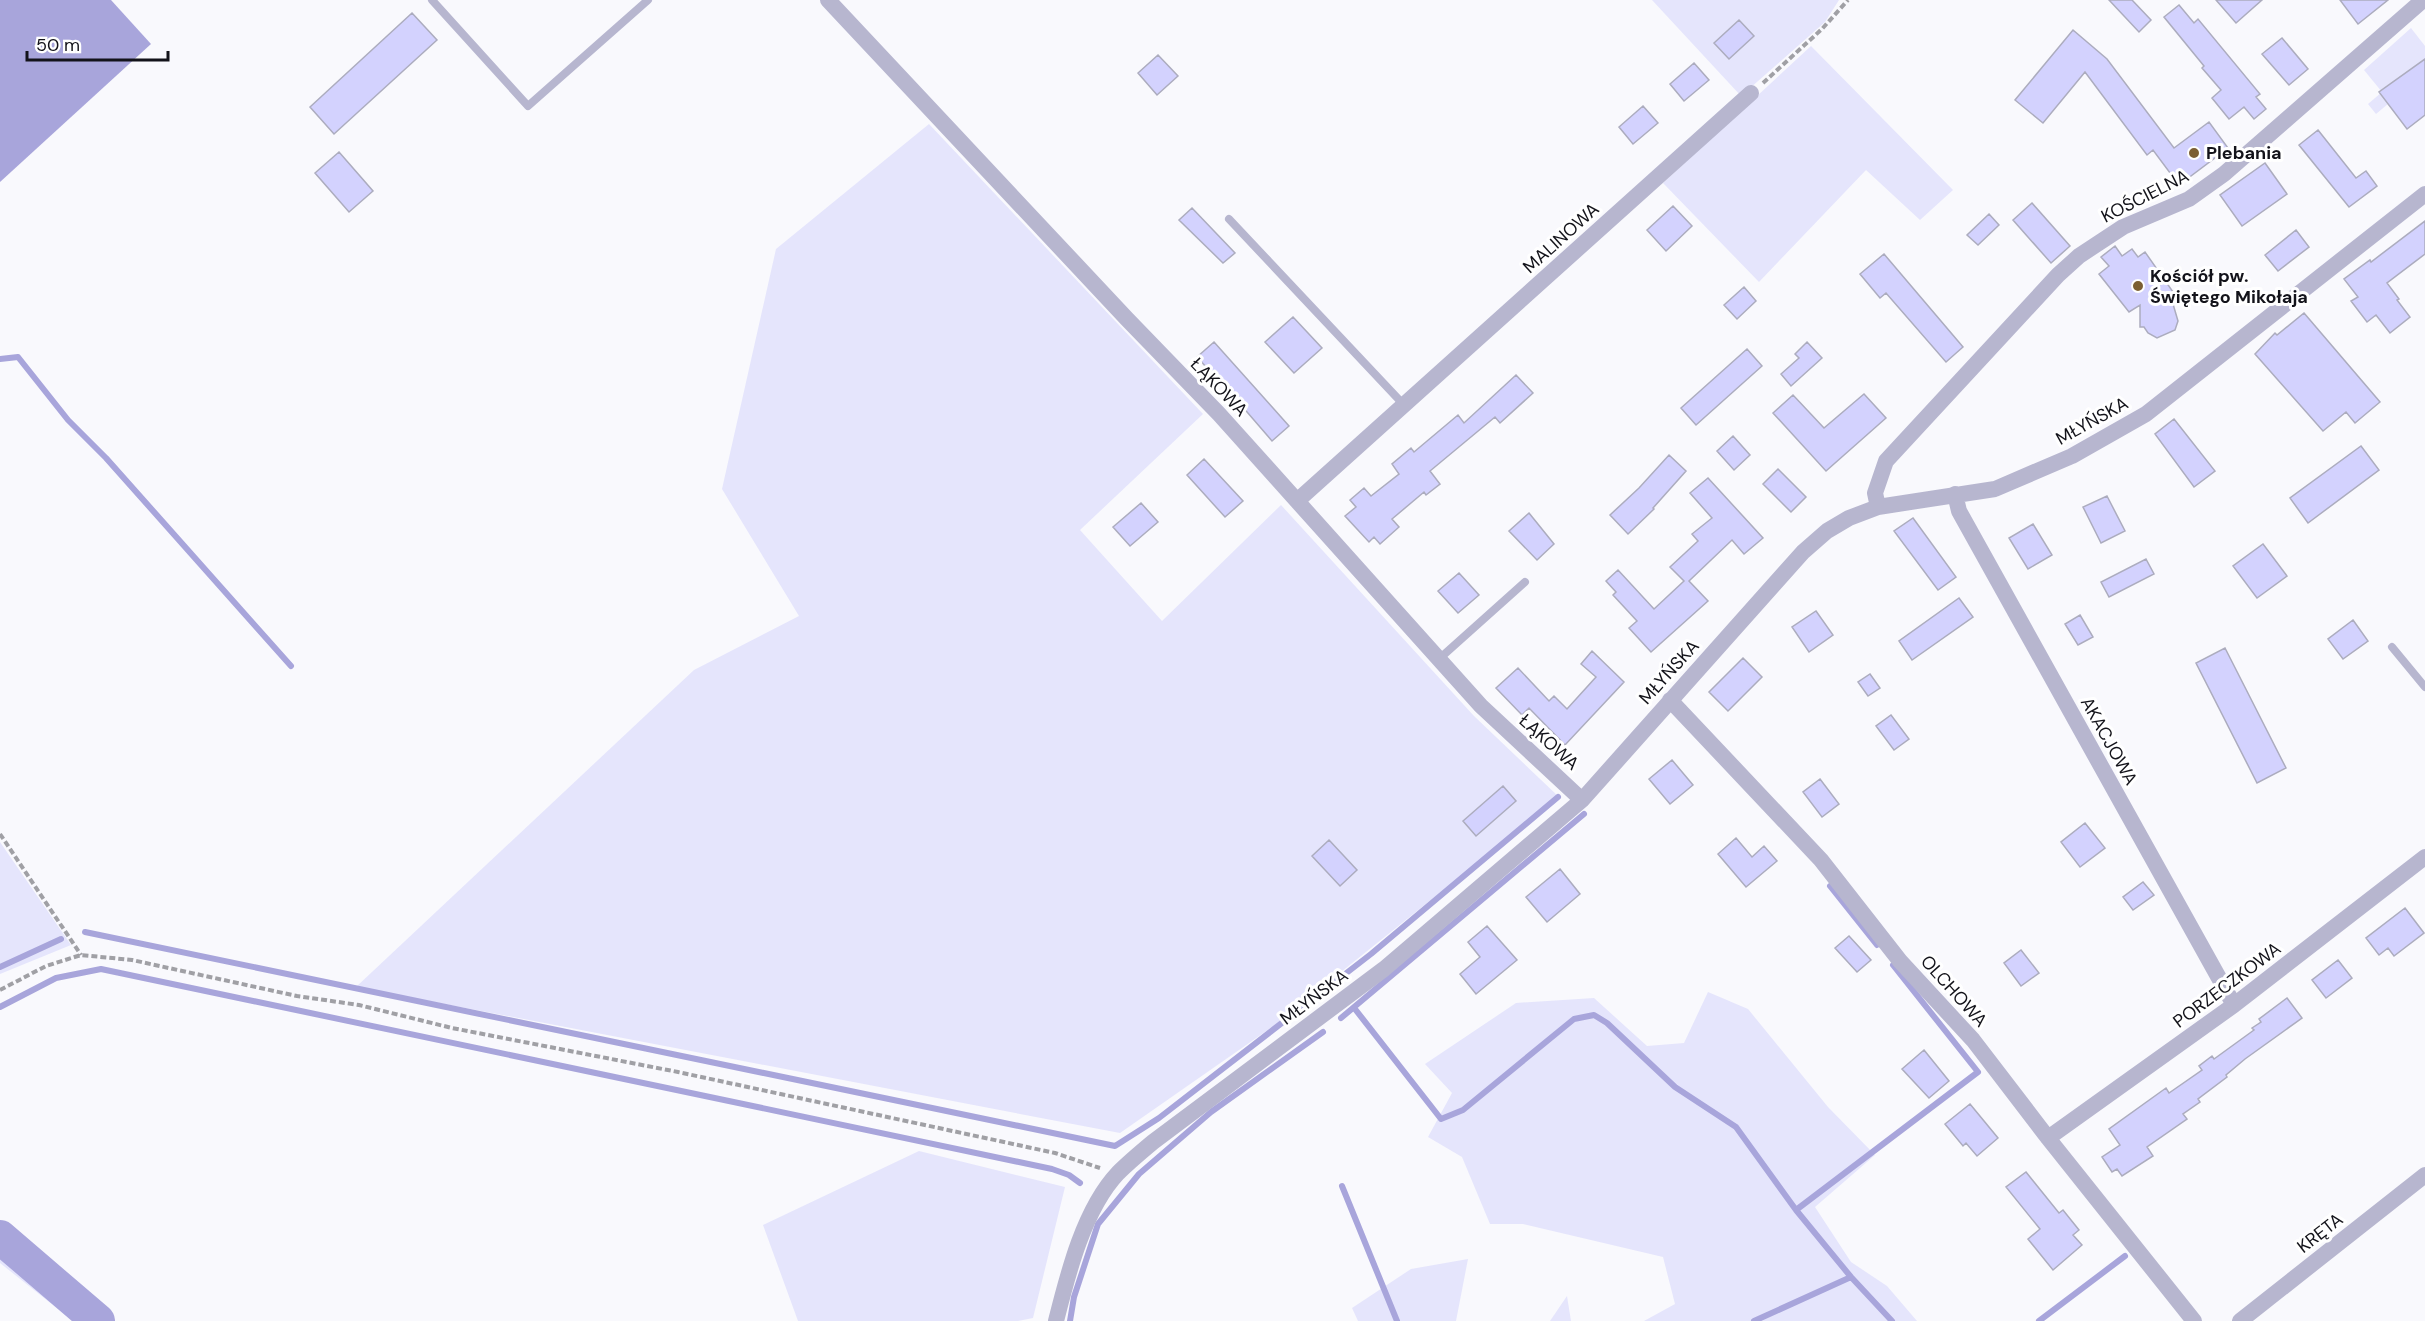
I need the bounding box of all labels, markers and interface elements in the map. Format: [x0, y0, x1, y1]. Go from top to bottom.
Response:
scale bar [27, 24, 168, 62]
text: 50 m [36, 33, 80, 57]
place label: Plebania [2206, 141, 2282, 165]
marker: Plebania [2187, 146, 2201, 160]
street label: KOŚCIELNA [2097, 164, 2193, 228]
street label: MALINOWA [1518, 197, 1604, 279]
place label: Kościół pw. Świętego Mikołaja [2150, 264, 2308, 309]
marker: Kościół pw. Świętego Mikołaja [2131, 279, 2145, 293]
street label: ŁĄKOWA [1185, 352, 1253, 422]
street label: MŁYŃSKA [2052, 391, 2132, 451]
street label: MŁYŃSKA [1634, 635, 1704, 709]
street label: AKACJOWA [2075, 693, 2143, 789]
street label: ŁĄKOWA [1514, 709, 1584, 775]
street label: PORZECZKOWA [2168, 937, 2286, 1033]
street label: OLCHOWA [1915, 950, 1993, 1032]
street label: MŁYŃSKA [1275, 964, 1353, 1030]
street label: KRĘTA [2292, 1208, 2348, 1258]

